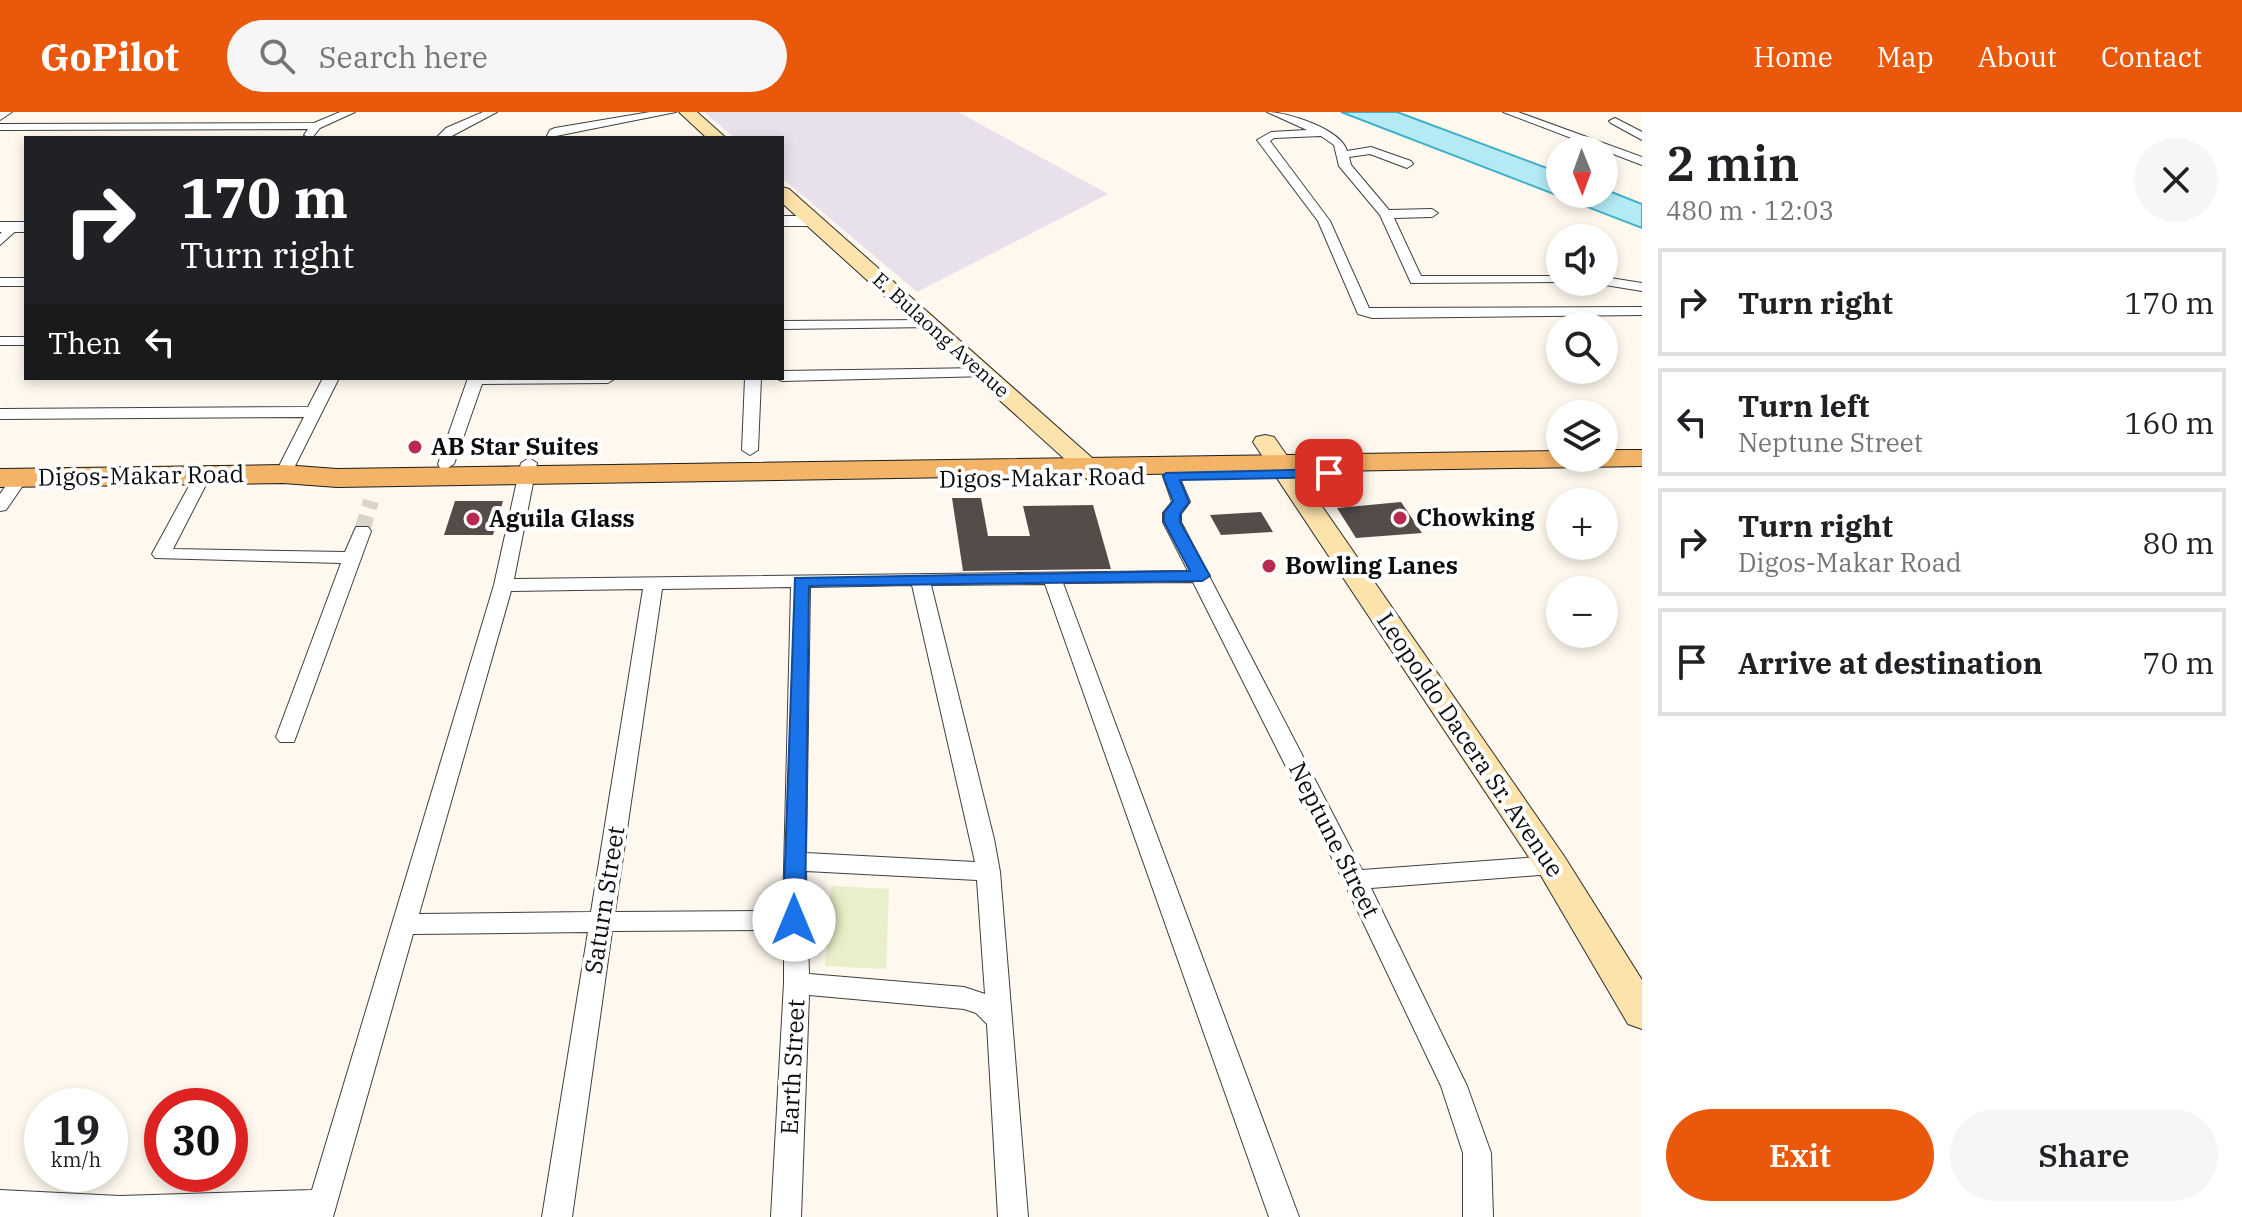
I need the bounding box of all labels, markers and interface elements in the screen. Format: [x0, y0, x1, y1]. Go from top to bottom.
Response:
search box [227, 20, 787, 92]
text: GoPilot [40, 32, 179, 81]
icon: search [255, 34, 299, 78]
text: Search here [319, 37, 488, 76]
text: Home [1753, 38, 1833, 75]
text: Map [1877, 38, 1934, 75]
text: About [1978, 38, 2057, 75]
text: Contact [2101, 38, 2202, 75]
text: 2 min [1666, 132, 1799, 194]
north arrow [1546, 136, 1618, 208]
map controls [1546, 136, 1618, 648]
button: close [2134, 138, 2218, 222]
text: 170 m [180, 161, 348, 233]
icon: right [48, 168, 152, 272]
text: 480 m · 12:03 [1666, 193, 1834, 227]
button: sound [1546, 224, 1618, 296]
text: Turn right [180, 231, 354, 278]
street label: E. Bulaong Avenue [867, 266, 1015, 403]
icon: right [1670, 280, 1714, 324]
text: Turn right [1738, 283, 1893, 322]
text: 170 m [2124, 283, 2214, 322]
button: search [1546, 312, 1618, 384]
icon: left [138, 320, 182, 364]
text: Then [48, 323, 122, 362]
text: Turn left [1738, 386, 1870, 425]
button: layers [1546, 400, 1618, 472]
icon: left [1670, 400, 1714, 444]
text: 160 m [2124, 403, 2214, 442]
text: Neptune Street [1738, 425, 1923, 459]
place label: AB Star Suites [431, 430, 599, 462]
marker: AB Star Suites [406, 438, 424, 456]
pin [1295, 439, 1363, 507]
icon: arrive [1307, 451, 1351, 495]
street label: Digos-Makar Road [37, 457, 244, 493]
street label: Digos-Makar Road [938, 459, 1145, 495]
button: + [1546, 488, 1618, 560]
place label: Chowking [1416, 501, 1535, 533]
place label: Aguila Glass [489, 502, 635, 534]
text: Turn right [1738, 506, 1893, 545]
marker: Chowking [1391, 509, 1409, 527]
marker: Aguila Glass [464, 510, 482, 528]
icon: right [1670, 520, 1714, 564]
text: 80 m [2142, 523, 2214, 562]
text: Digos-Makar Road [1738, 545, 1962, 579]
place label: Bowling Lanes [1285, 549, 1458, 581]
marker: Bowling Lanes [1260, 557, 1278, 575]
button: − [1546, 576, 1618, 648]
street label: Leopoldo Dacera Sr. Avenue [1370, 606, 1572, 883]
icon: arrive [1670, 640, 1714, 684]
text: Arrive at destination [1738, 643, 2043, 682]
text: 70 m [2142, 643, 2214, 682]
street label: Neptune Street [1282, 756, 1388, 923]
street label: Saturn Street [577, 824, 631, 976]
position arrow [752, 878, 836, 962]
street label: Earth Street [772, 998, 812, 1136]
speed limit sign: 30 [144, 1088, 248, 1192]
text: 19 [52, 1104, 100, 1156]
button: Exit [1666, 1109, 1934, 1201]
button: Share [1950, 1109, 2218, 1201]
text: km/h [51, 1146, 101, 1173]

